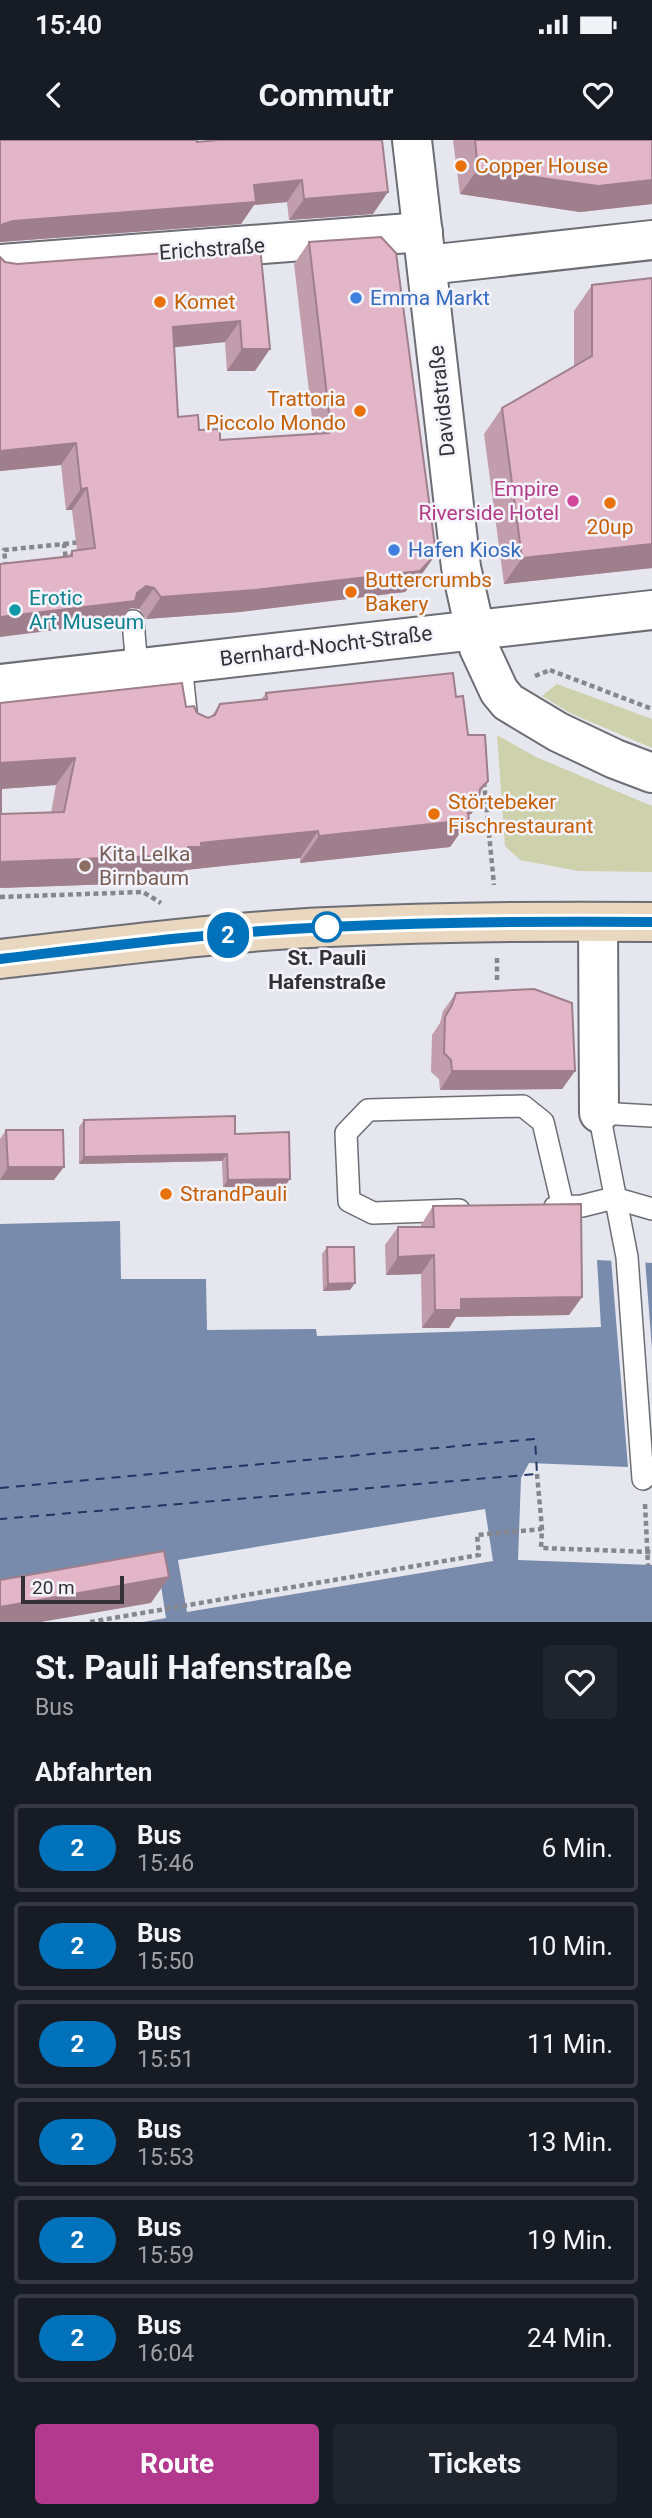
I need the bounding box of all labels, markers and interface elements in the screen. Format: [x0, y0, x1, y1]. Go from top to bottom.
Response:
text: 15:40 [35, 10, 102, 40]
icon: back [35, 76, 73, 114]
text: Commutr [259, 76, 393, 114]
icon: heart [579, 76, 617, 114]
place label: Copper House [475, 154, 608, 178]
marker: Copper House [453, 158, 469, 174]
street label: Erichstraße [158, 233, 266, 265]
place label: Emma Markt [370, 286, 490, 310]
place label: Komet [174, 290, 235, 314]
marker: Emma Markt [348, 290, 364, 306]
marker: Komet [152, 294, 168, 310]
street label: Davidstraße [424, 344, 460, 458]
place label: Trattoria Piccolo Mondo [206, 387, 346, 435]
marker: Trattoria Piccolo Mondo [352, 403, 368, 419]
place label: Empire Riverside Hotel [418, 477, 559, 525]
marker: Empire Riverside Hotel [565, 493, 581, 509]
marker: 20up [602, 495, 618, 511]
place label: 20up [587, 515, 633, 539]
place label: Hafen Kiosk [408, 538, 521, 562]
marker: Hafen Kiosk [386, 542, 402, 558]
place label: Buttercrumbs Bakery [365, 568, 492, 616]
marker: Buttercrumbs Bakery [343, 584, 359, 600]
place label: Erotic Art Museum [29, 586, 144, 634]
marker: Erotic Art Museum [7, 602, 23, 618]
street label: Bernhard-Nocht-Straße [218, 621, 434, 671]
place label: Störtebeker Fischrestaurant [448, 790, 594, 838]
marker: Störtebeker Fischrestaurant [426, 806, 442, 822]
place label: Kita Lelka Birnbaum [99, 842, 190, 890]
marker: Kita Lelka Birnbaum [77, 858, 93, 874]
line badge: 2 [205, 912, 251, 958]
marker: St. Pauli Hafenstraße [312, 912, 342, 942]
text: 2 [221, 921, 235, 949]
place label: St. Pauli Hafenstraße [268, 946, 386, 994]
place label: StrandPauli [180, 1182, 287, 1206]
marker: StrandPauli [158, 1186, 174, 1202]
scale bar [21, 1573, 124, 1605]
text: 20 m [32, 1576, 75, 1599]
button: heart [543, 1645, 617, 1719]
text: St. Pauli Hafenstraße [35, 1648, 352, 1687]
text: Bus [35, 1694, 74, 1721]
text: Abfahrten [35, 1757, 152, 1787]
text: Bus [137, 1820, 182, 1850]
text: 6 Min. [542, 1833, 613, 1863]
text: 2 [71, 1834, 84, 1862]
text: 15:46 [137, 1850, 194, 1877]
text: Bus [137, 1918, 182, 1948]
text: 10 Min. [527, 1931, 613, 1961]
text: 2 [71, 1932, 84, 1960]
text: 15:50 [137, 1948, 194, 1975]
text: Bus [137, 2016, 182, 2046]
text: 11 Min. [527, 2029, 613, 2059]
text: 2 [71, 2030, 84, 2058]
text: 15:51 [137, 2046, 194, 2073]
text: Bus [137, 2114, 182, 2144]
text: 13 Min. [527, 2127, 613, 2157]
text: 2 [71, 2128, 84, 2156]
text: 15:53 [137, 2144, 194, 2171]
text: Bus [137, 2212, 182, 2242]
text: 19 Min. [527, 2225, 613, 2255]
text: 2 [71, 2226, 84, 2254]
text: 15:59 [137, 2242, 194, 2269]
text: Bus [137, 2310, 182, 2340]
text: 24 Min. [527, 2323, 613, 2353]
text: 2 [71, 2324, 84, 2352]
text: 16:04 [137, 2340, 194, 2367]
button: Route [35, 2424, 319, 2504]
button: Tickets [333, 2424, 617, 2504]

